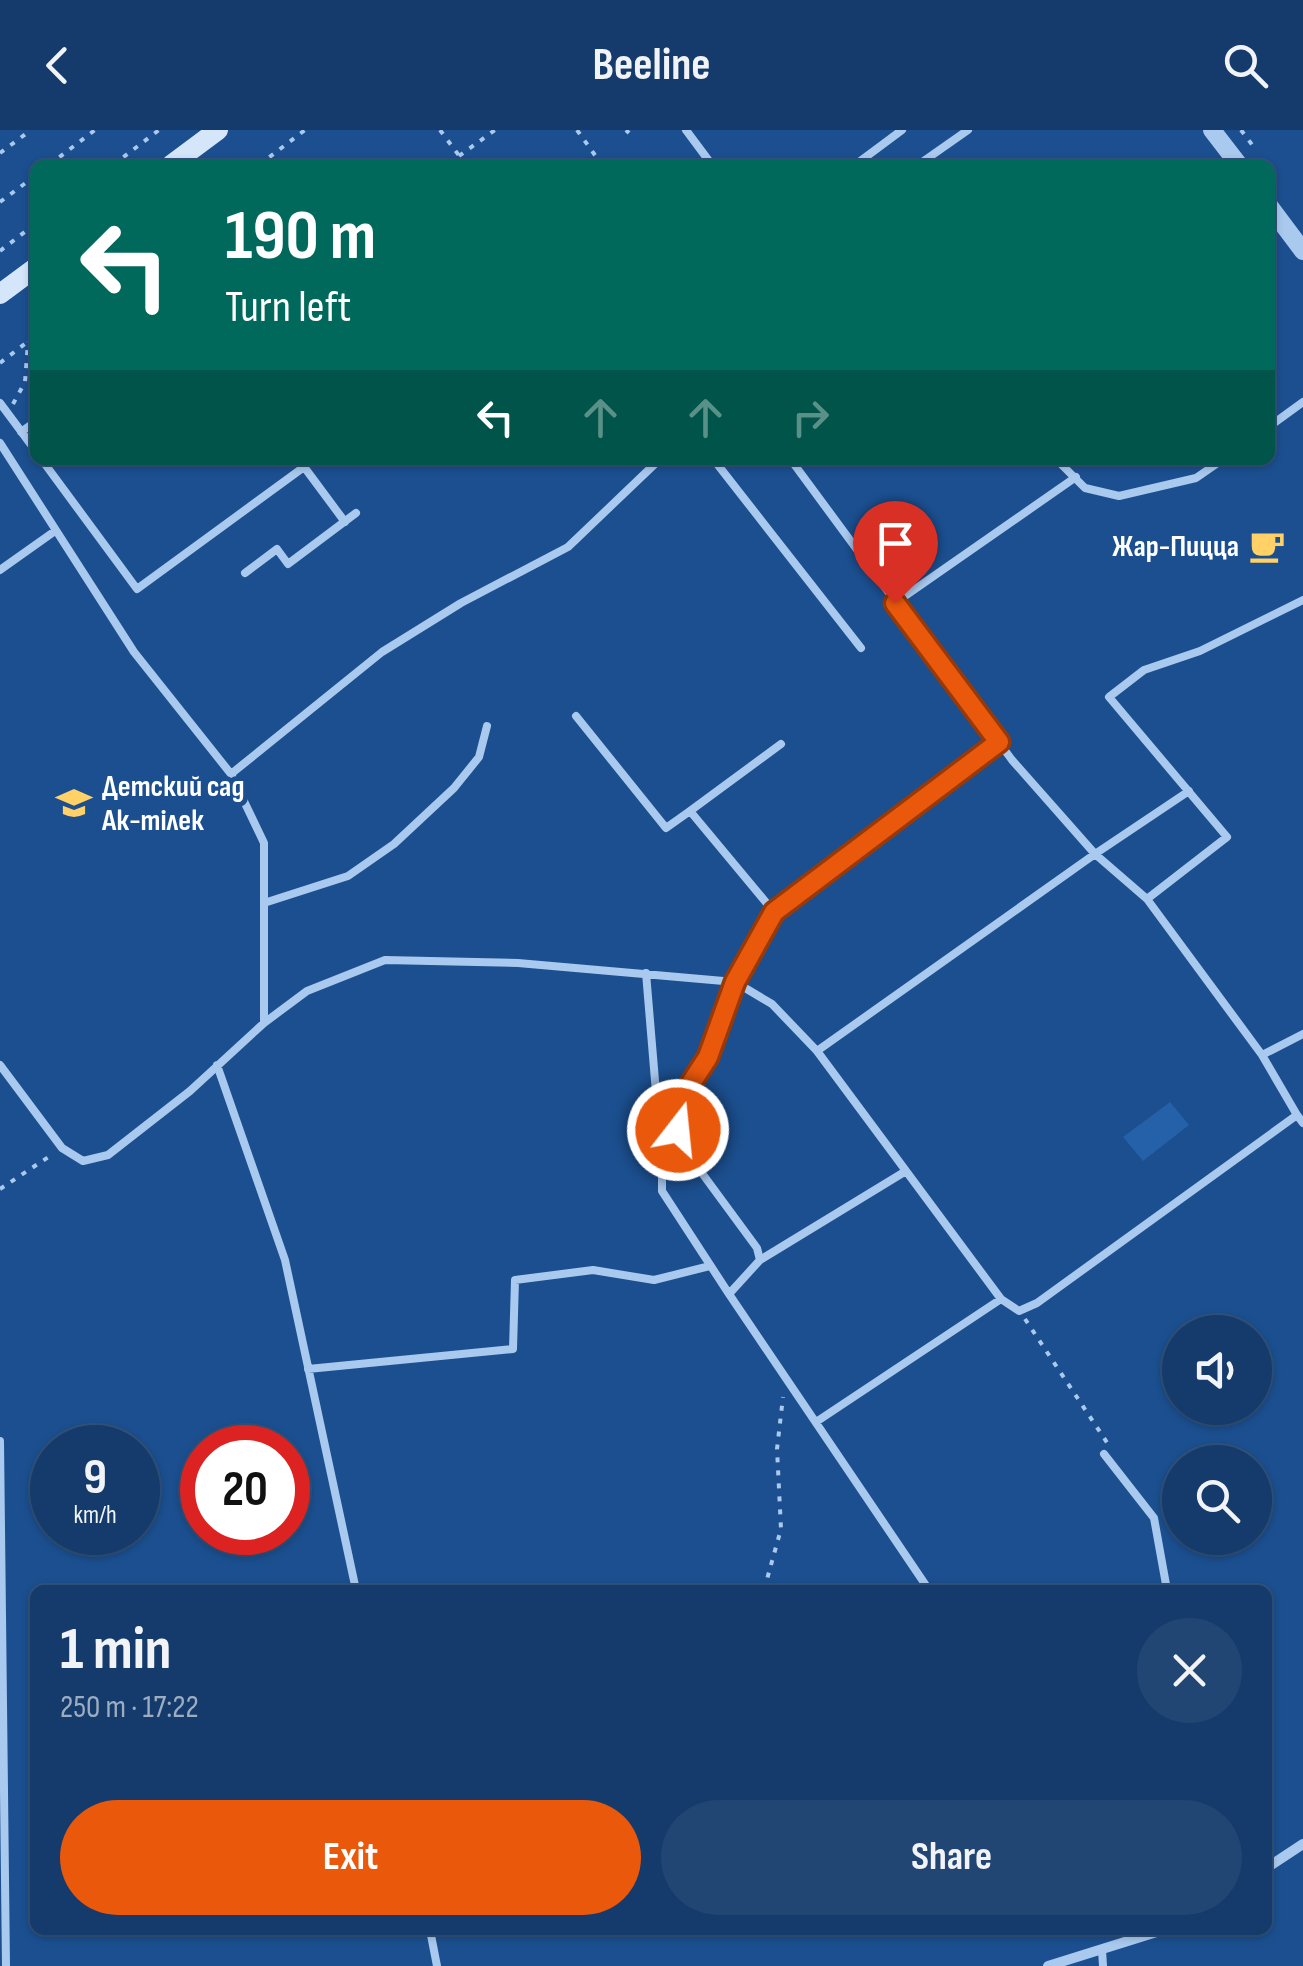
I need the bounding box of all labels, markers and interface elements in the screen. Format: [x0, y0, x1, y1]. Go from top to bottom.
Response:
icon: back [30, 38, 85, 93]
text: Beeline [593, 38, 710, 93]
icon: search [1218, 38, 1273, 93]
text: 190 m [225, 195, 376, 279]
icon: left [60, 200, 190, 330]
text: Turn left [225, 280, 351, 335]
icon: left [468, 390, 523, 445]
icon: ahead [573, 390, 628, 445]
icon: ahead [678, 390, 733, 445]
icon: right [783, 390, 838, 445]
pin [853, 501, 938, 604]
icon: arrive [868, 516, 923, 571]
cafe icon: Жар-Пицца [1248, 527, 1286, 565]
place label: Жар-Пицца [1112, 529, 1239, 565]
place label: Детский сад Ак-тiлек [101, 769, 244, 839]
school or university icon: Детский сад Ак-тiлек [55, 784, 93, 822]
position arrow [626, 1078, 730, 1182]
map controls [1162, 1315, 1272, 1555]
button: sound [1162, 1315, 1272, 1425]
speed limit sign: 20 [180, 1425, 310, 1555]
button: search [1162, 1445, 1272, 1555]
text: 9 [83, 1448, 107, 1508]
text: km/h [73, 1500, 117, 1531]
text: 1 min [60, 1614, 172, 1686]
button: close [1137, 1618, 1242, 1723]
text: 250 m · 17:22 [60, 1688, 199, 1727]
button: Exit [60, 1800, 641, 1915]
button: Share [661, 1800, 1242, 1915]

